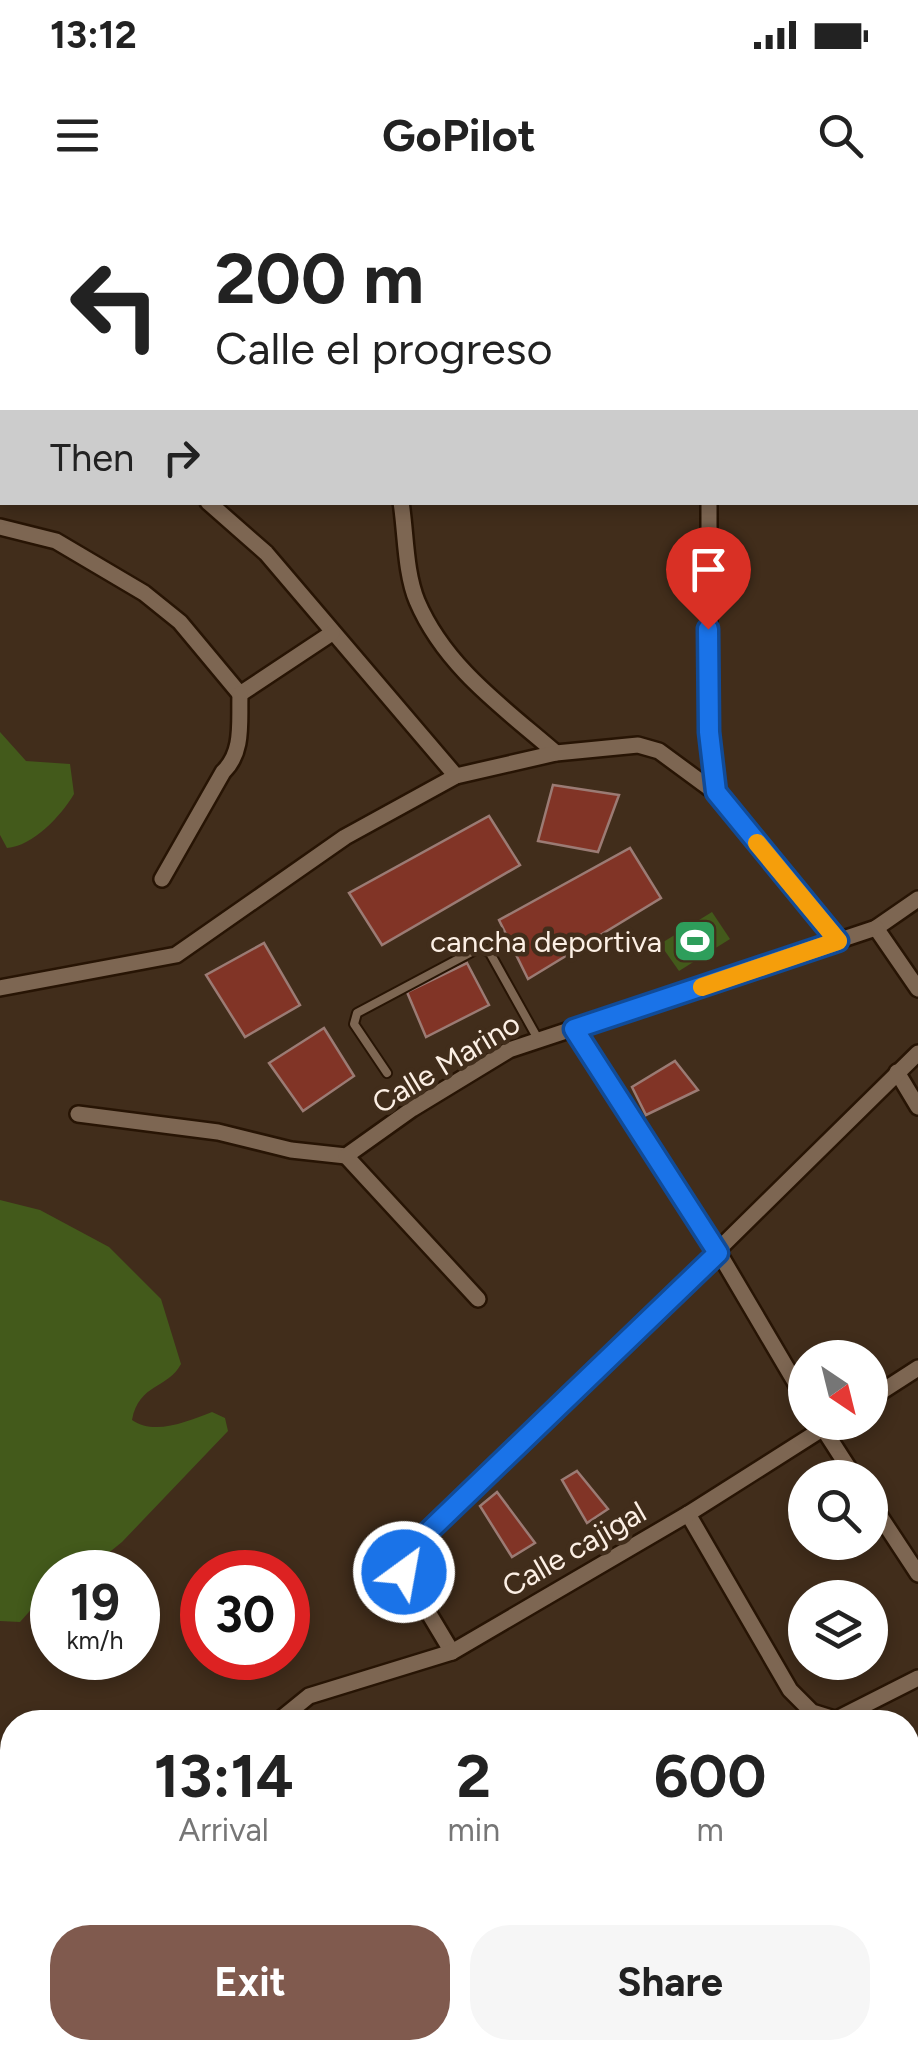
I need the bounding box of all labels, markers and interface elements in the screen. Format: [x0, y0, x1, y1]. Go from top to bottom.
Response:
text: 13:12 [50, 12, 137, 58]
icon: menu [50, 108, 105, 163]
text: GoPilot [382, 108, 536, 162]
icon: search [813, 108, 868, 163]
text: 200 m [215, 236, 424, 321]
icon: left [50, 240, 180, 370]
text: Calle el progreso [215, 321, 553, 375]
icon: right [154, 430, 209, 485]
text: Then [50, 435, 134, 481]
pin [666, 527, 751, 630]
icon: arrive [681, 542, 736, 597]
sports icon: cancha deportiva [672, 918, 718, 964]
place label: cancha deportiva [430, 923, 662, 960]
street label: Calle Marino [365, 1004, 527, 1122]
north arrow [788, 1340, 888, 1440]
map controls [788, 1340, 888, 1680]
button: search [788, 1460, 888, 1560]
street label: Calle cajigal [495, 1493, 653, 1605]
position arrow [352, 1520, 456, 1624]
speed limit sign: 30 [180, 1550, 310, 1680]
text: 19 [70, 1572, 120, 1633]
button: layers [788, 1580, 888, 1680]
text: km/h [66, 1625, 124, 1655]
text: 13:14 [154, 1740, 294, 1812]
text: 2 [456, 1740, 491, 1812]
text: 600 [654, 1740, 766, 1812]
text: Arrival [179, 1811, 269, 1849]
text: min [447, 1811, 500, 1849]
text: m [696, 1811, 724, 1849]
button: Exit [50, 1925, 450, 2040]
button: Share [470, 1925, 870, 2040]

